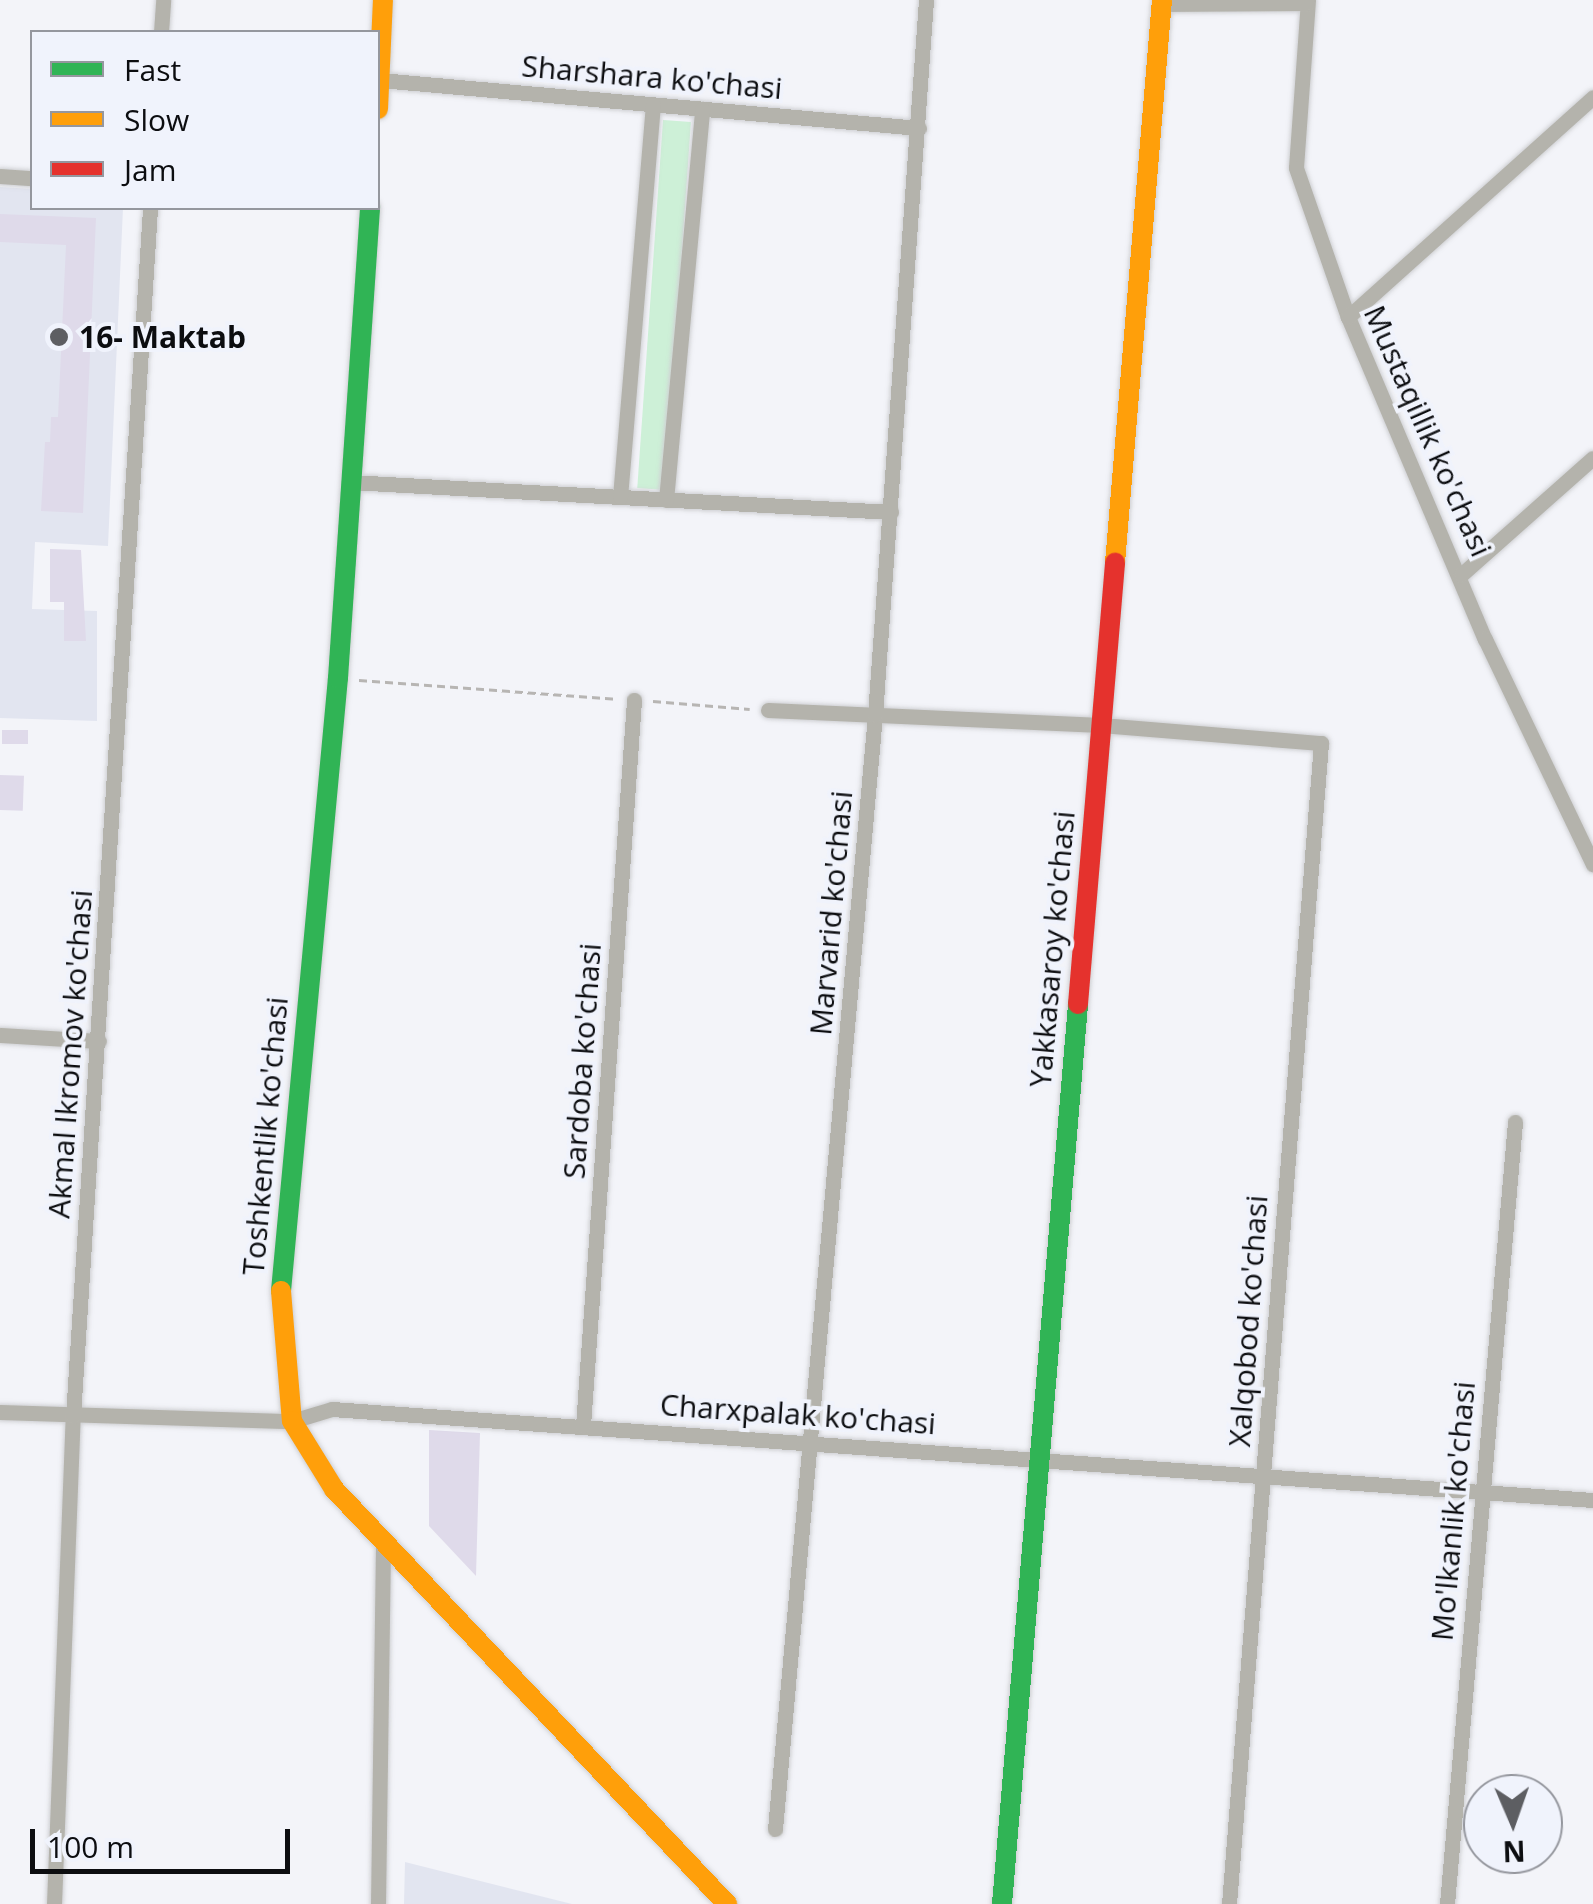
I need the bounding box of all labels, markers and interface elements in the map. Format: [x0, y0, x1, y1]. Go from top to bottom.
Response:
legend [30, 30, 380, 210]
street label: Sharshara ko'chasi [520, 48, 784, 106]
text: Fast [124, 49, 181, 90]
text: Slow [124, 99, 189, 140]
text: Jam [124, 149, 177, 190]
street label: Mustaqillik ko'chasi [1356, 300, 1500, 562]
place label: 16- Maktab [79, 319, 246, 355]
marker: 16- Maktab [48, 326, 70, 348]
street label: Marvarid ko'chasi [802, 789, 860, 1037]
street label: Yakkasaroy ko'chasi [1022, 809, 1082, 1089]
street label: Akmal Ikromov ko'chasi [41, 889, 99, 1219]
street label: Sardoba ko'chasi [556, 942, 608, 1180]
street label: Toshkentlik ko'chasi [235, 995, 295, 1277]
street label: Xalqobod ko'chasi [1221, 1194, 1275, 1448]
street label: Mo'lkanlik ko'chasi [1424, 1380, 1482, 1642]
street label: Charxpalak ko'chasi [659, 1386, 937, 1442]
north arrow [1463, 1774, 1563, 1874]
scale bar [35, 1809, 295, 1871]
text: 100 m [47, 1826, 134, 1867]
text: N [1502, 1833, 1526, 1871]

